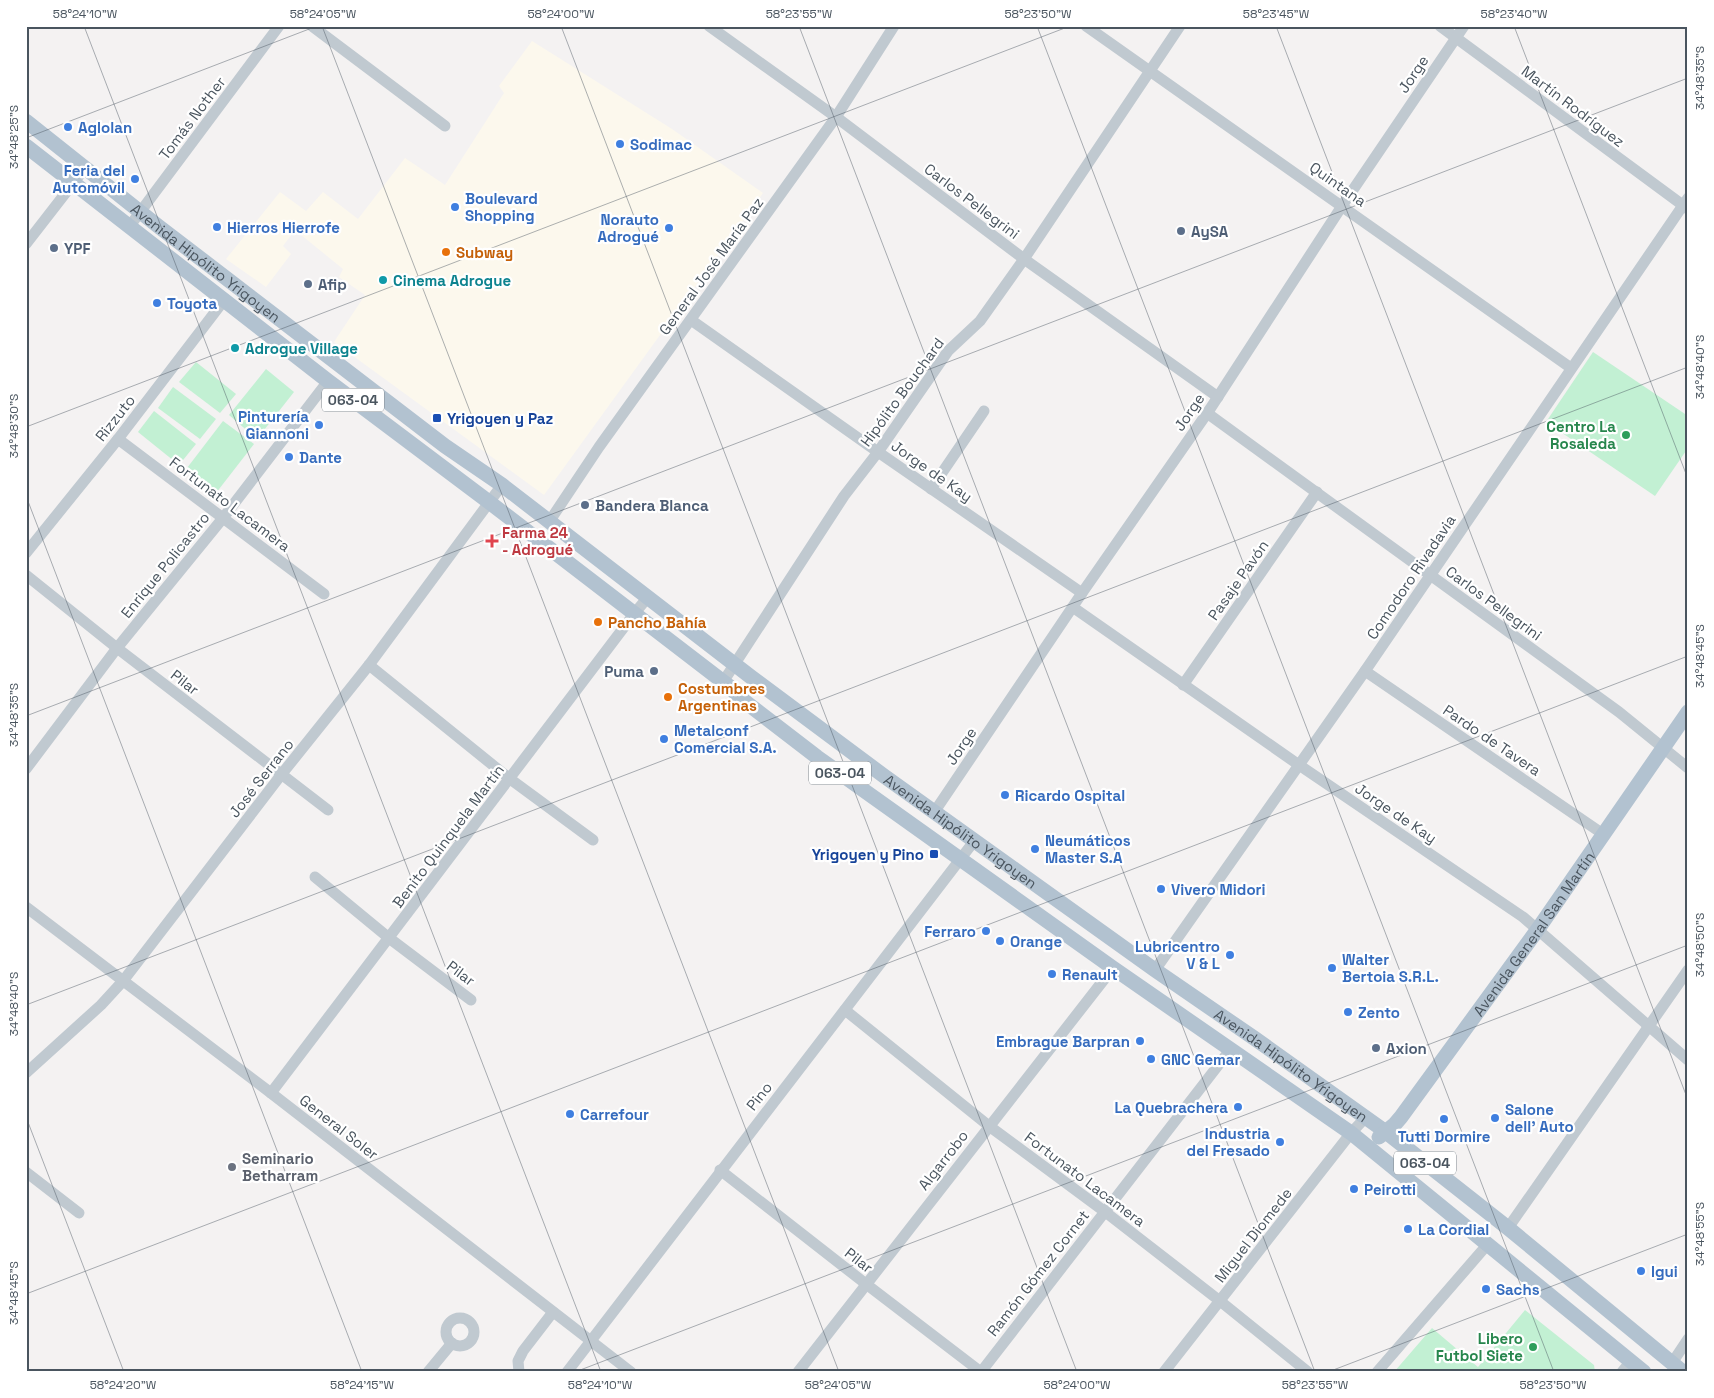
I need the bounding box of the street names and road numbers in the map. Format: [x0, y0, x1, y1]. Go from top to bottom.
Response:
street label: Jorge [1393, 51, 1433, 97]
street label: Martín Rodríguez [1518, 61, 1628, 151]
street label: Tomás Nother [155, 72, 230, 163]
street label: Quintana [1306, 158, 1370, 211]
street label: Carlos Pellegrini [921, 159, 1023, 243]
street label: General José María Paz [655, 193, 767, 339]
street label: Avenida Hipólito Yrigoyen [127, 199, 285, 326]
street label: Hipólito Bouchard [856, 334, 948, 450]
road number: 063-04 [322, 388, 384, 412]
street label: Jorge [1169, 389, 1209, 435]
street label: Rizzuto [91, 391, 139, 445]
street label: Jorge de Kay [888, 436, 976, 506]
street label: Fortunato Lacamera [166, 452, 294, 556]
street label: Enrique Policastro [116, 508, 214, 622]
street label: Comodoro Rivadavia [1362, 511, 1460, 643]
street label: Pasaje Pavón [1203, 536, 1273, 624]
street label: Carlos Pellegrini [1442, 562, 1546, 644]
street label: Pilar [167, 665, 203, 699]
street label: Pardo de Tavera [1439, 700, 1545, 780]
street label: Jorge [941, 723, 981, 769]
street label: José Serrano [224, 735, 298, 821]
street label: Benito Quinquela Martín [388, 761, 508, 911]
road number: 063-04 [809, 761, 871, 784]
street label: Avenida Hipólito Yrigoyen [880, 770, 1041, 892]
street label: Jorge de Kay [1351, 779, 1441, 847]
street label: Avenida General San Martín [1468, 848, 1598, 1020]
street label: Pilar [443, 956, 479, 990]
street label: Avenida Hipólito Yrigoyen [1211, 1004, 1372, 1126]
street label: Pino [742, 1078, 776, 1114]
street label: General Soler [296, 1090, 383, 1164]
street label: Algarrobo [914, 1126, 972, 1194]
street label: Fortunato Lacamera [1021, 1127, 1149, 1231]
road number: 063-04 [1394, 1152, 1456, 1174]
street label: Miguel Diomede [1210, 1184, 1296, 1286]
street label: Ramón Gómez Cornet [983, 1206, 1093, 1340]
street label: Pilar [841, 1243, 877, 1277]

